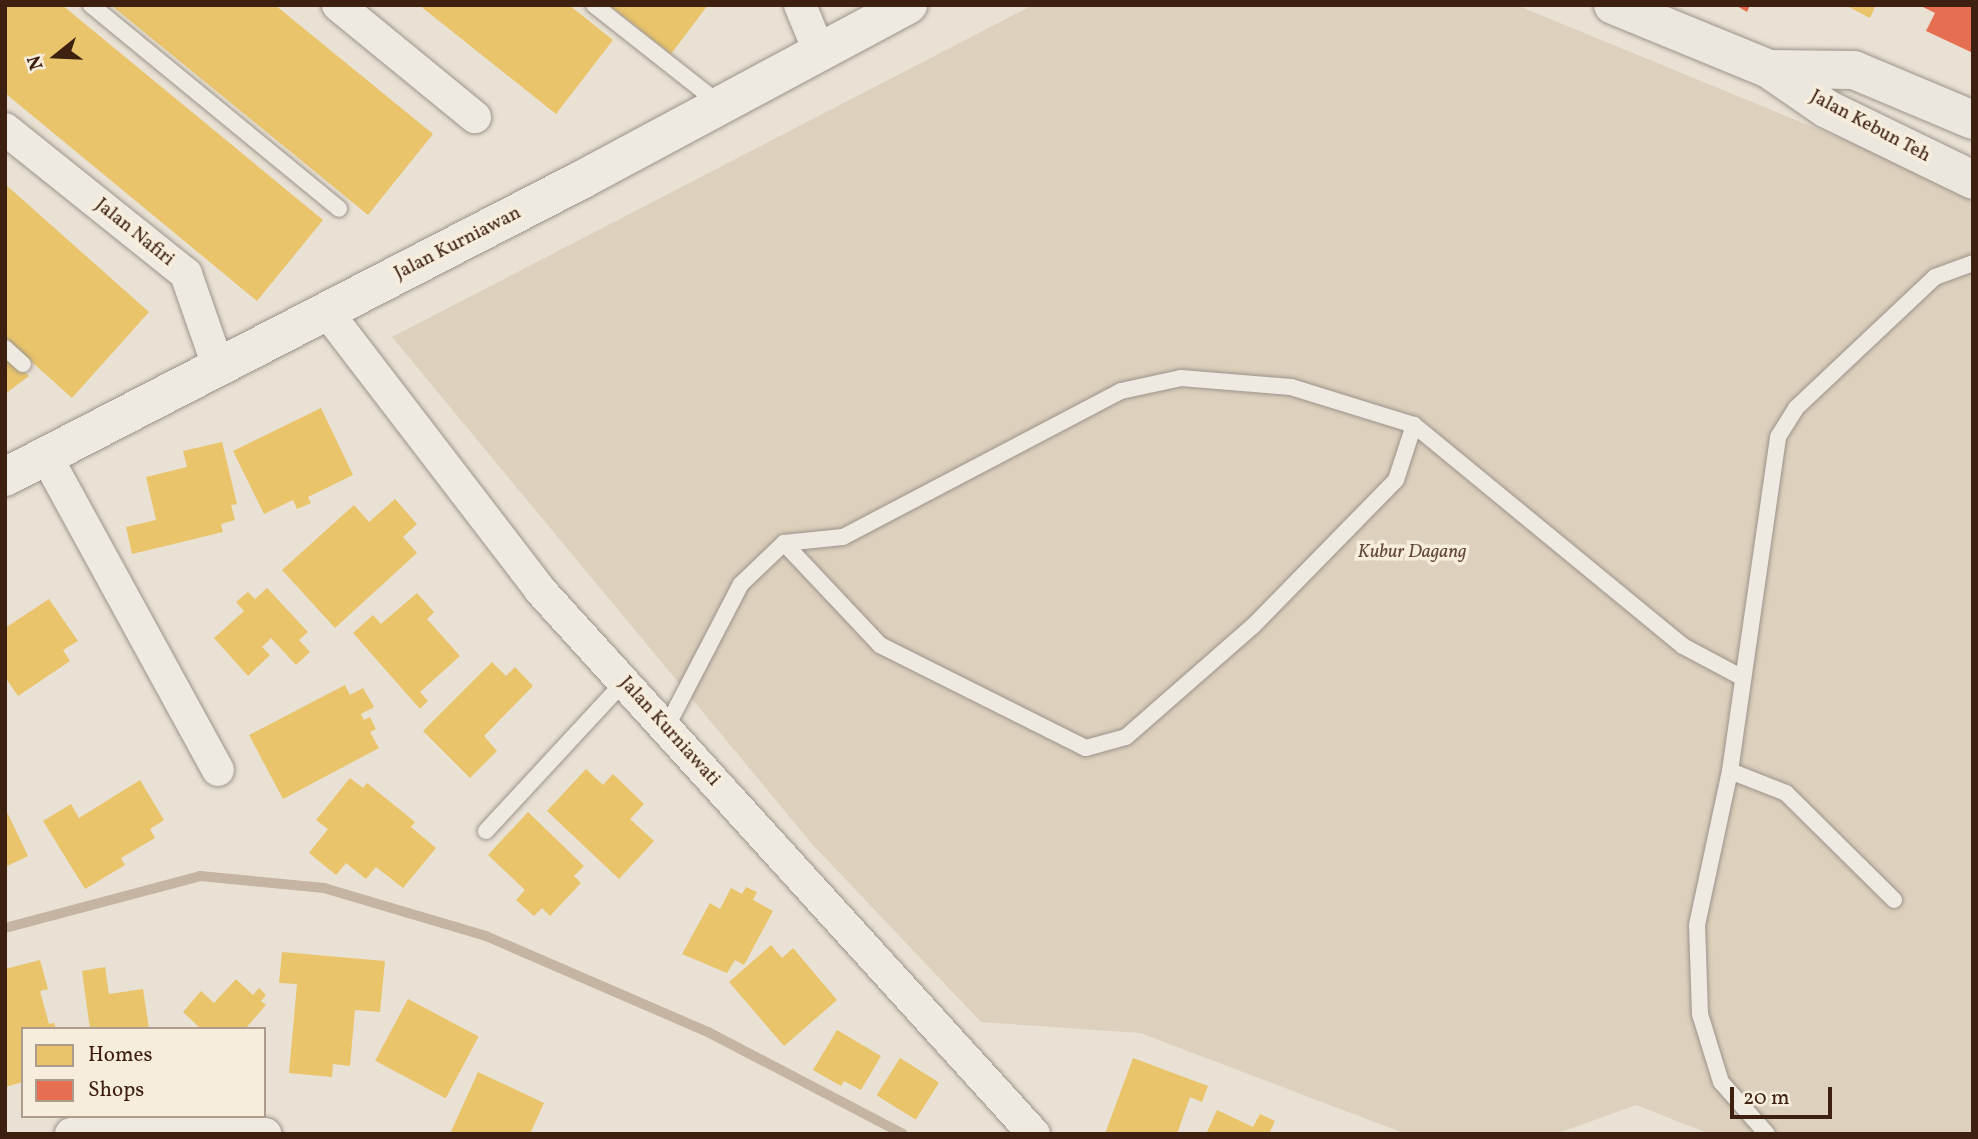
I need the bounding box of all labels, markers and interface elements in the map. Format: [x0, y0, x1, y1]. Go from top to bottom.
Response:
north arrow [21, 21, 91, 91]
text: N [22, 52, 51, 73]
street label: Jalan Kebun Teh [1806, 86, 1934, 168]
street label: Jalan Nafiri [90, 194, 178, 272]
street label: Jalan Kurniawan [391, 202, 525, 286]
park label: Kubur Dagang [1357, 542, 1467, 564]
street label: Jalan Kurniawati [614, 672, 724, 792]
legend [21, 1027, 266, 1118]
text: Homes [88, 1041, 153, 1070]
scale bar [1733, 1072, 1834, 1116]
text: Shops [88, 1076, 144, 1105]
text: 20 m [1743, 1084, 1789, 1113]

